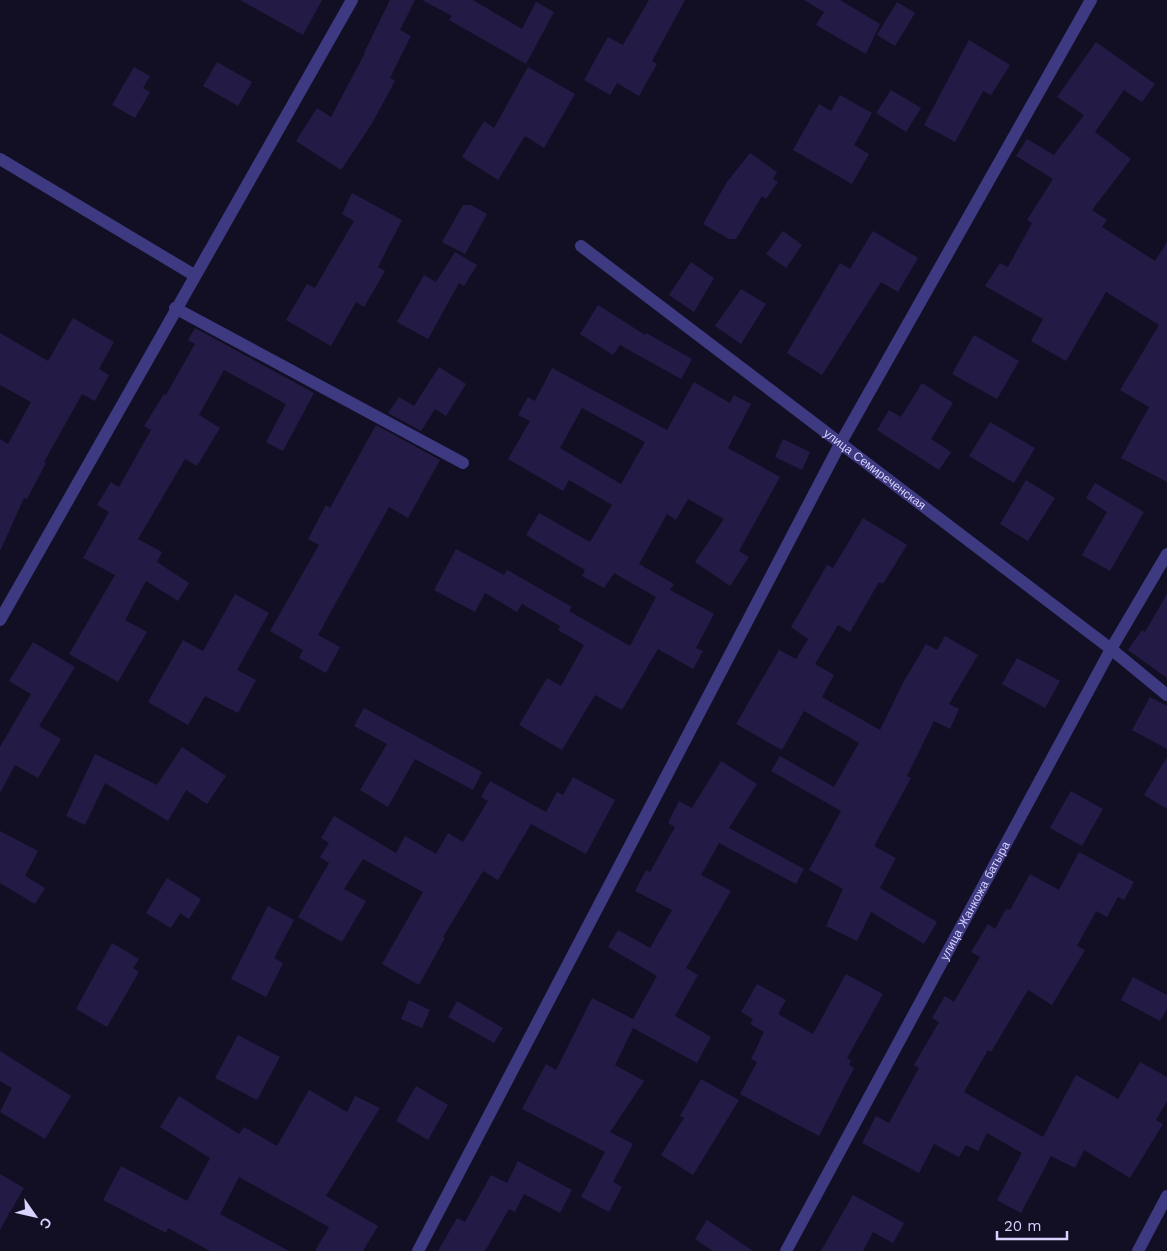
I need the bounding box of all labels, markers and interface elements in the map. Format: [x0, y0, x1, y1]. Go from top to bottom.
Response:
street label: улица Семиреченская [821, 426, 929, 513]
street label: улица Жанкожа батыра [937, 839, 1013, 963]
north arrow [10, 1191, 60, 1241]
scale bar [997, 1208, 1067, 1240]
text: С [36, 1215, 55, 1232]
text: 20 m [1004, 1217, 1042, 1235]

